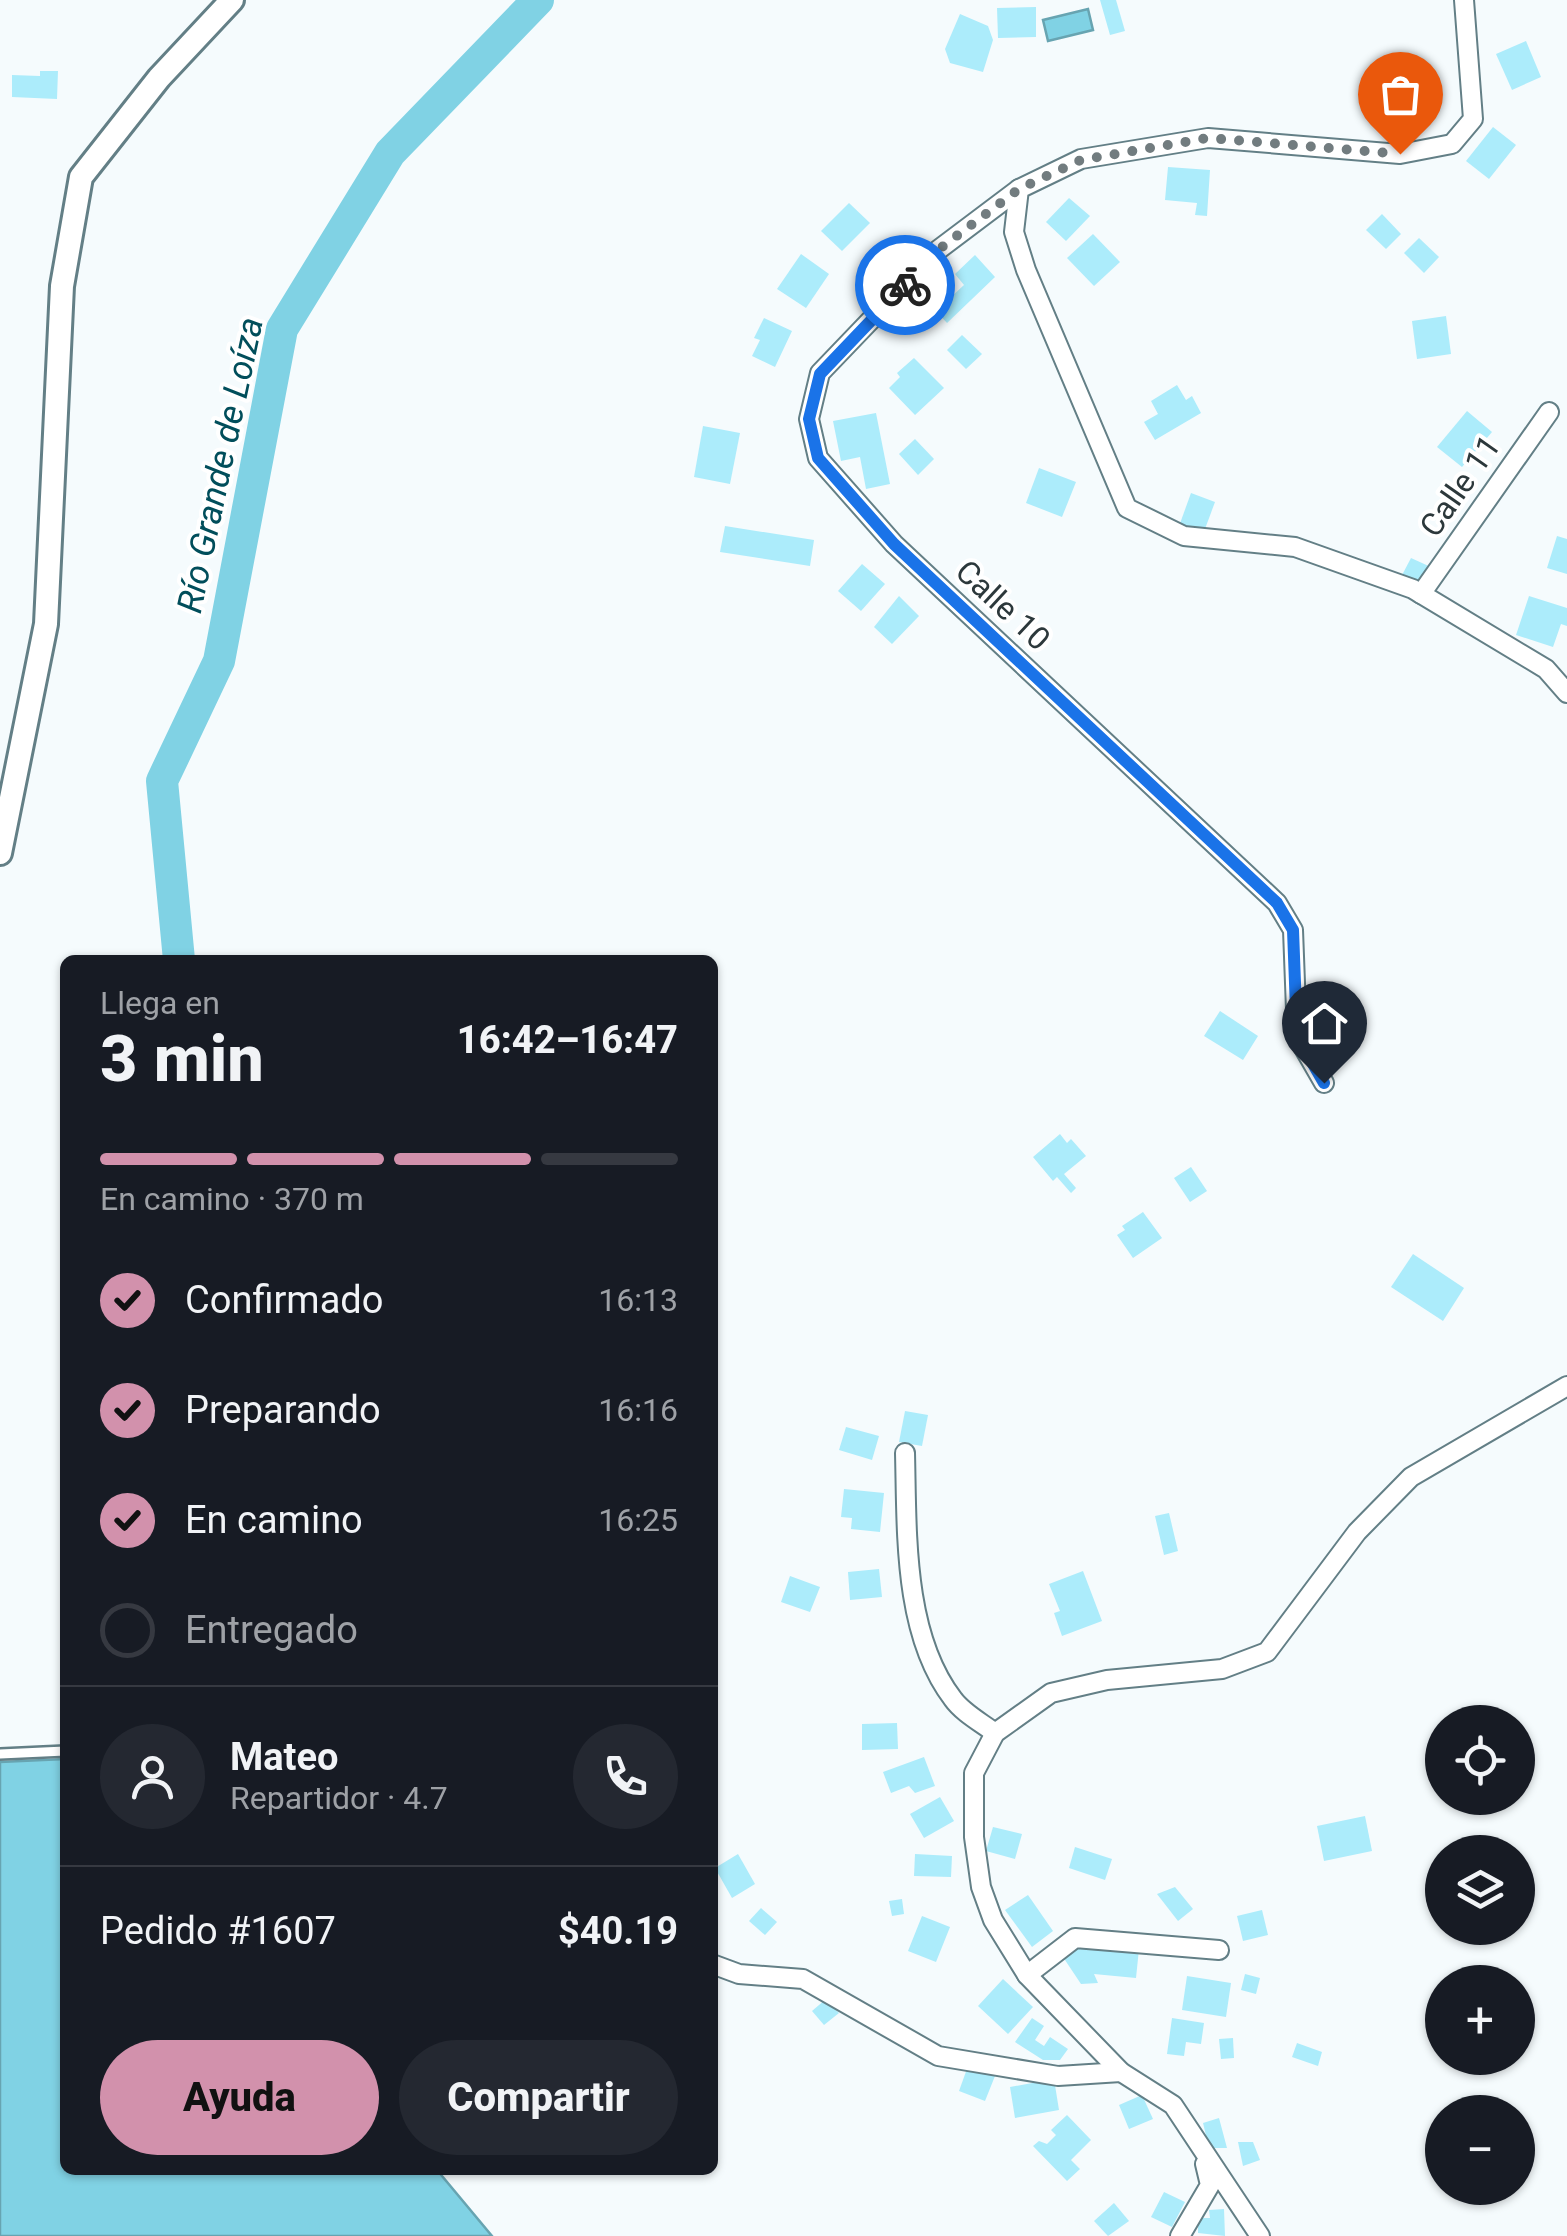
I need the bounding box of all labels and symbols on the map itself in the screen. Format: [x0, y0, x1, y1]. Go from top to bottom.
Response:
pin [1358, 52, 1443, 155]
courier [855, 235, 955, 335]
water label: Río Grande de Loíza [169, 313, 272, 617]
street label: Calle 11 [1412, 428, 1508, 544]
street label: Calle 10 [948, 552, 1058, 658]
pin [1282, 981, 1367, 1084]

